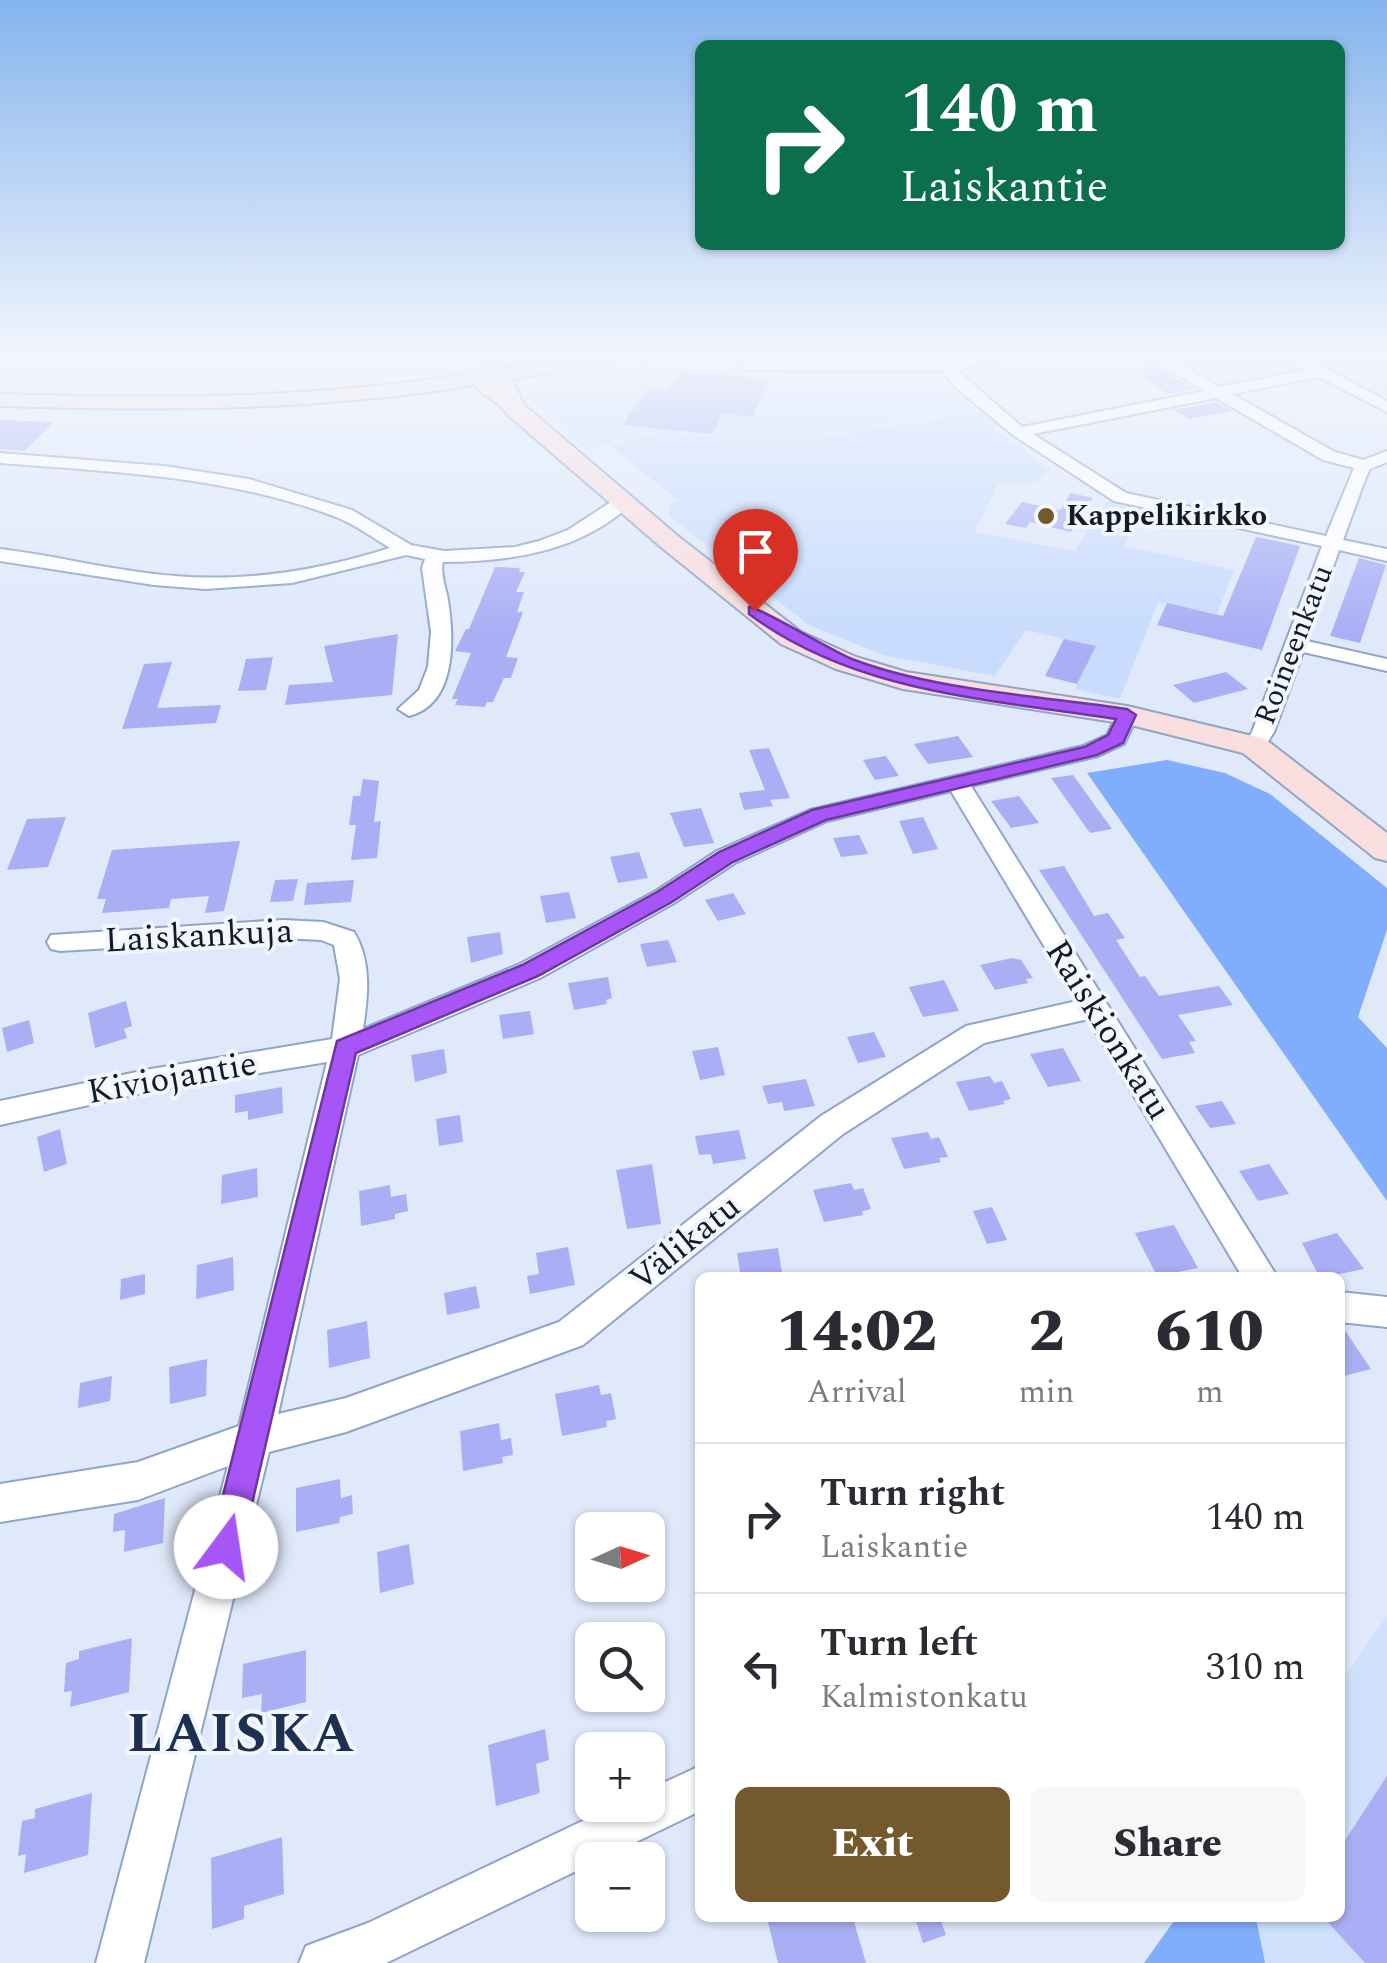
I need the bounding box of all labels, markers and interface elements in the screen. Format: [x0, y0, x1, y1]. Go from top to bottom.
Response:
text: 140 m [900, 57, 1098, 163]
icon: right [735, 80, 865, 210]
text: Laiskantie [900, 153, 1108, 222]
place label: Kappelikirkko [1066, 493, 1267, 539]
marker: Kappelikirkko [1035, 505, 1057, 527]
pin [713, 509, 798, 612]
icon: arrive [728, 524, 783, 579]
street label: Roineenkatu [1242, 558, 1346, 732]
street label: Laiskankuja [103, 905, 295, 967]
street label: Raiskionkatu [1032, 930, 1184, 1130]
street label: Kiviojantie [83, 1037, 261, 1119]
street label: Välikatu [618, 1181, 752, 1305]
text: 14:02 [776, 1286, 937, 1378]
text: 2 [1028, 1286, 1064, 1378]
text: 610 [1156, 1286, 1264, 1378]
text: Arrival [807, 1368, 907, 1417]
text: min [1018, 1368, 1074, 1417]
text: m [1196, 1368, 1223, 1417]
text: Turn right [820, 1465, 1005, 1523]
text: 140 m [1206, 1489, 1305, 1547]
icon: right [735, 1491, 790, 1546]
position arrow [174, 1495, 278, 1599]
north arrow [575, 1512, 665, 1602]
map controls [575, 1512, 665, 1932]
text: Laiskantie [820, 1523, 968, 1572]
text: Turn left [820, 1615, 978, 1673]
button: search [575, 1622, 665, 1712]
text: 310 m [1206, 1639, 1305, 1697]
icon: left [735, 1641, 790, 1696]
text: Kalmistonkatu [820, 1673, 1028, 1722]
district label: LAISKA [127, 1693, 357, 1776]
button: + [575, 1732, 665, 1822]
button: Exit [735, 1787, 1010, 1902]
button: Share [1030, 1787, 1305, 1902]
button: − [575, 1842, 665, 1932]

